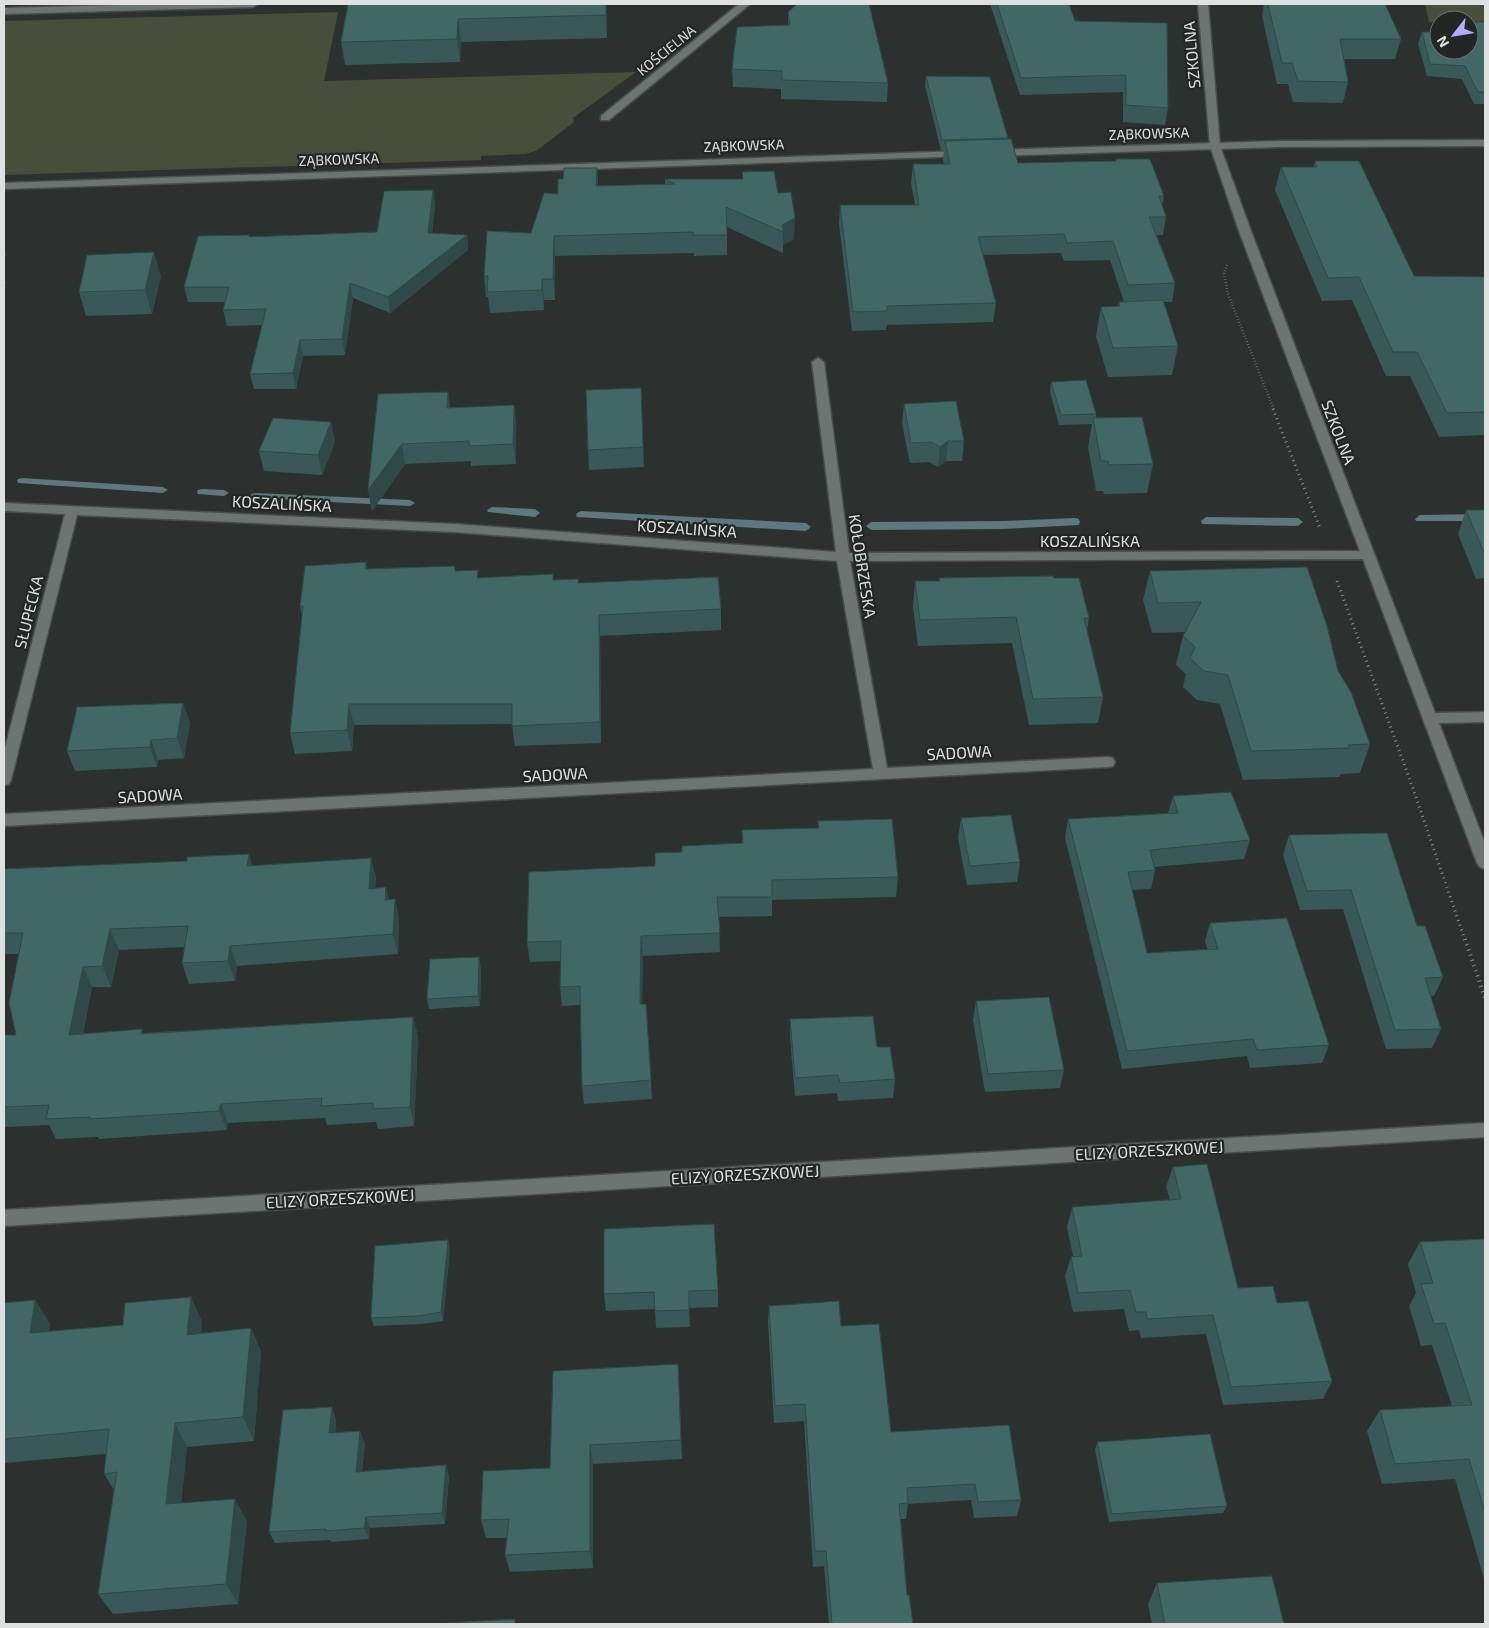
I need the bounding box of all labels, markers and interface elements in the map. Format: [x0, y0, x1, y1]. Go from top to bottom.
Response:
north arrow [1429, 10, 1479, 60]
street label: KOŚCIELNA [633, 21, 699, 79]
street label: SZKOLNA [1179, 21, 1203, 89]
text: N [1433, 33, 1452, 51]
street label: ZĄBKOWSKA [1108, 123, 1190, 143]
street label: ZĄBKOWSKA [703, 135, 785, 155]
street label: ZĄBKOWSKA [298, 149, 380, 169]
street label: SZKOLNA [1318, 397, 1360, 467]
street label: KOSZALIŃSKA [232, 491, 332, 515]
street label: KOŁOBRZESKA [845, 513, 881, 619]
street label: KOSZALIŃSKA [637, 515, 738, 541]
street label: KOSZALIŃSKA [1040, 531, 1140, 550]
street label: SŁUPECKA [10, 574, 46, 650]
street label: SADOWA [926, 741, 992, 763]
street label: SADOWA [522, 763, 588, 785]
street label: SADOWA [117, 784, 183, 806]
street label: ELIZY ORZESZKOWEJ [1074, 1137, 1224, 1163]
street label: ELIZY ORZESZKOWEJ [670, 1161, 820, 1187]
street label: ELIZY ORZESZKOWEJ [265, 1185, 415, 1211]

